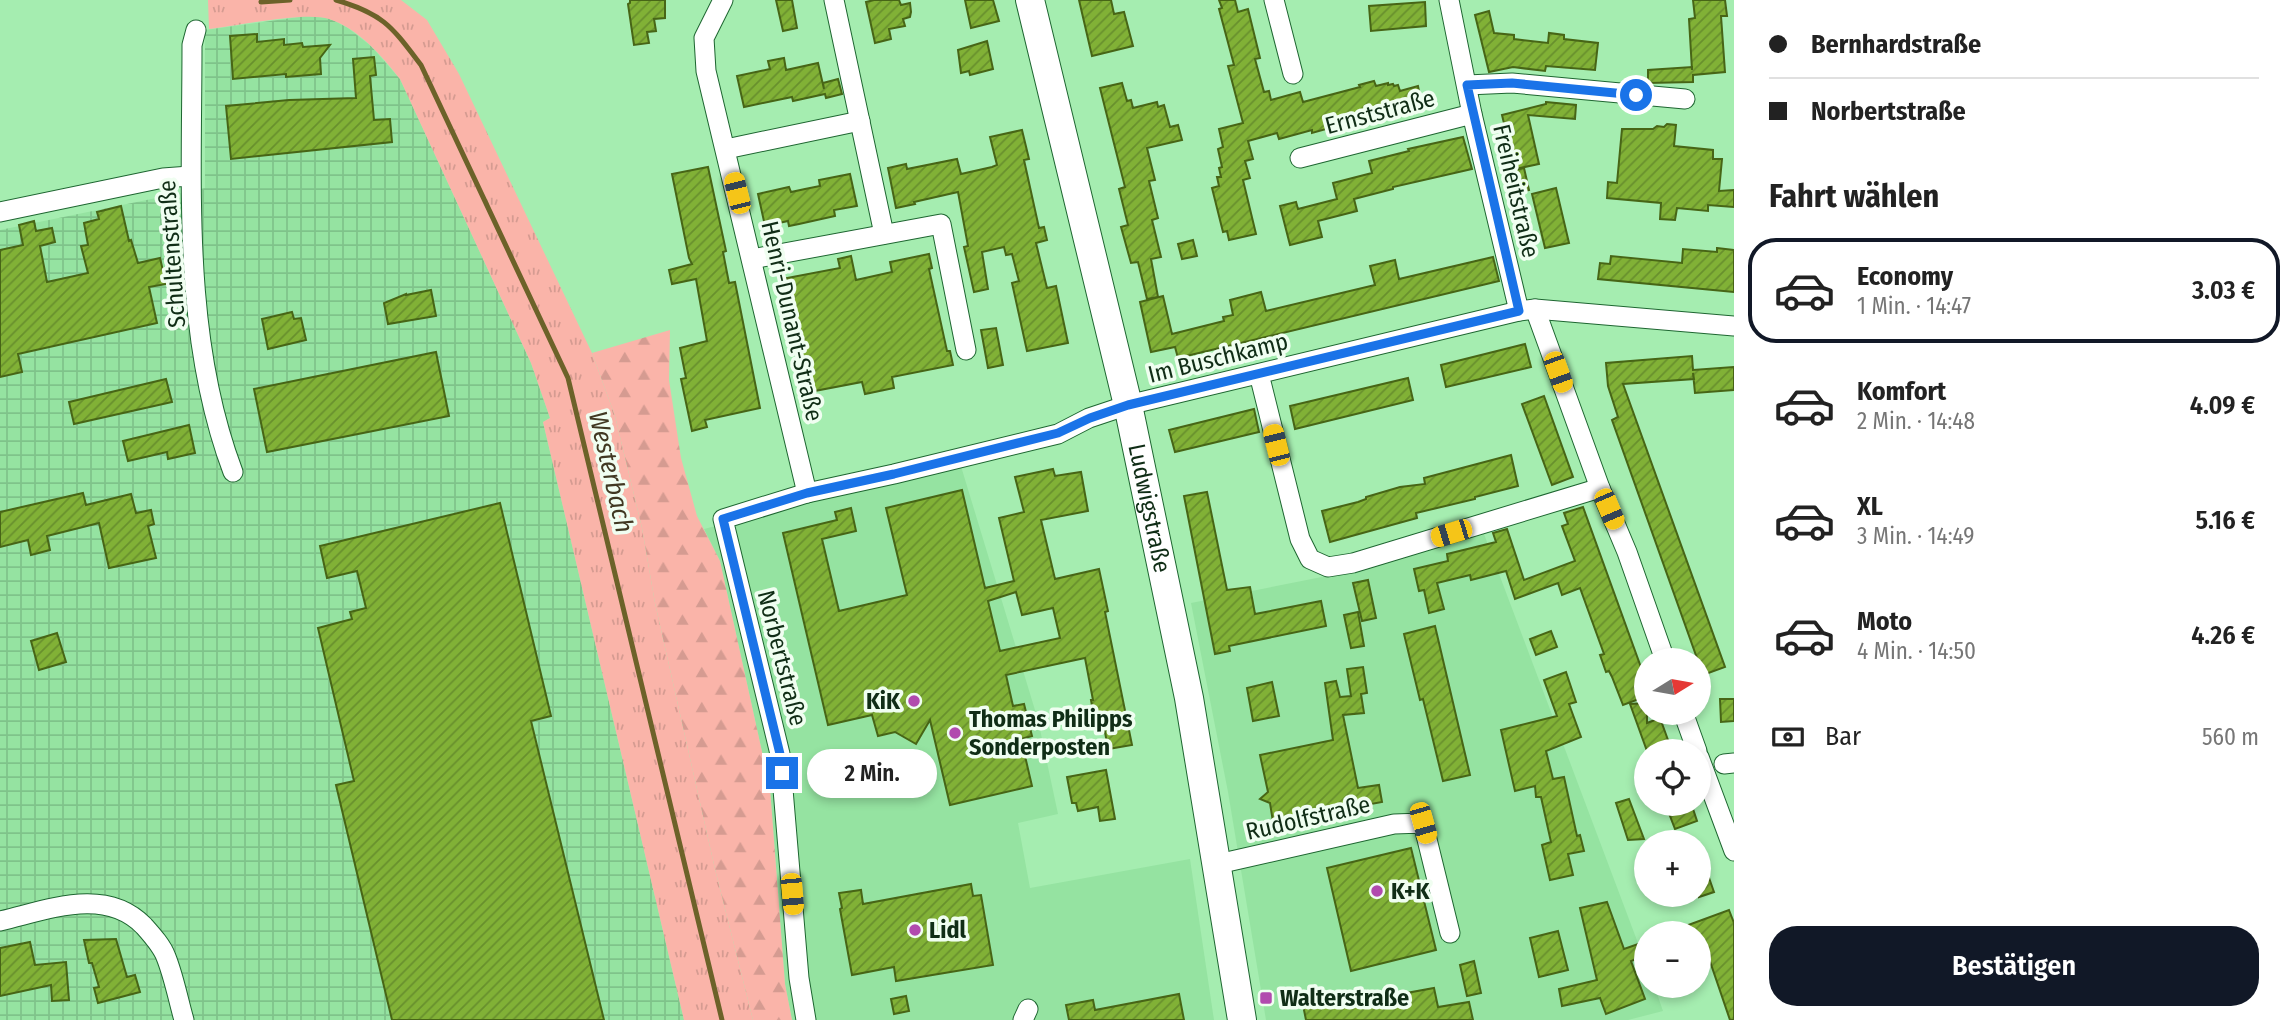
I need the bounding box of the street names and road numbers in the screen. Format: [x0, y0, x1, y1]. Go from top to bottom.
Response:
street label: Ernststraße [1322, 84, 1438, 140]
street label: Freiheitstraße [1487, 122, 1545, 260]
street label: Schultenstraße [153, 179, 191, 329]
street label: Henri-Dunant-Straße [755, 218, 829, 424]
street label: Im Buschkamp [1145, 327, 1291, 389]
street label: Ludwigstraße [1122, 441, 1177, 575]
street label: Norbertstraße [752, 587, 812, 729]
street label: Rudolfstraße [1243, 790, 1373, 846]

